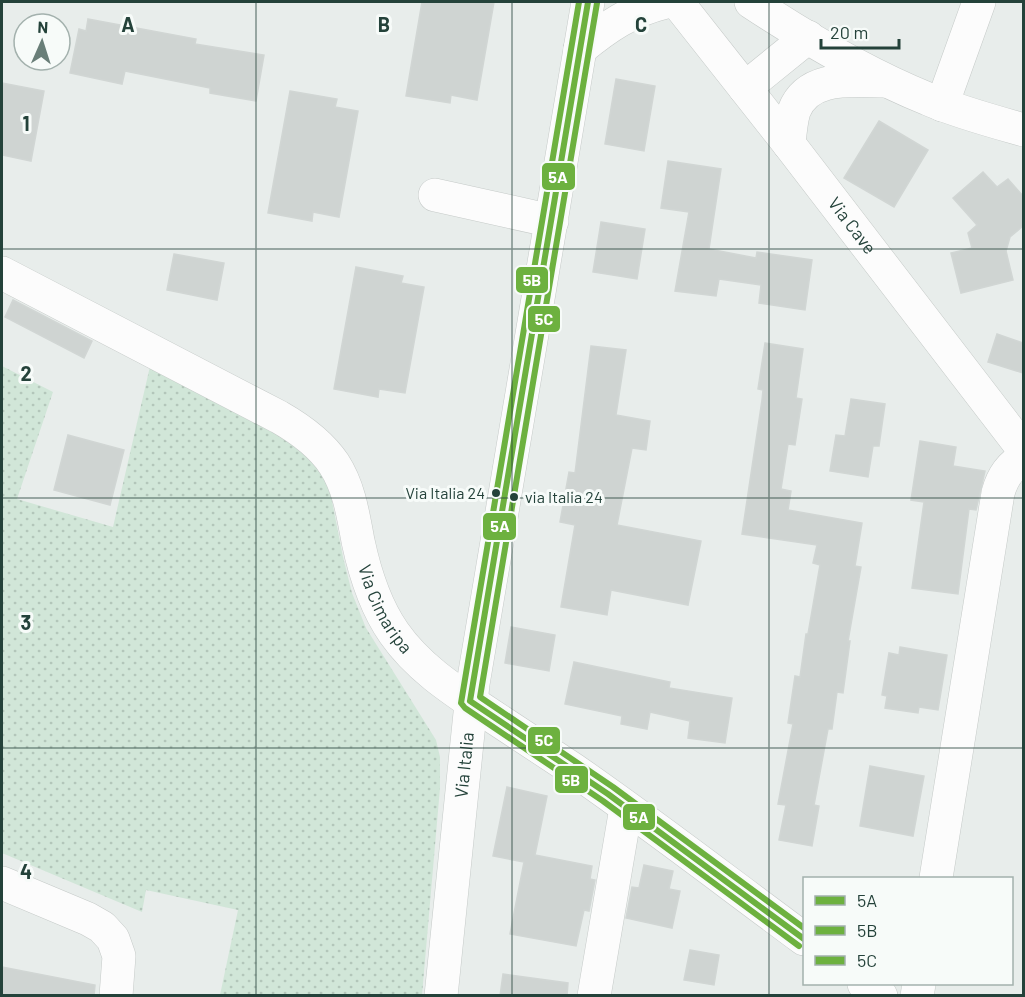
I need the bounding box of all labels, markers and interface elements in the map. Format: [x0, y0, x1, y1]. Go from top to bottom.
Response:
north arrow [12, 12, 72, 72]
text: A [121, 12, 135, 36]
text: B [378, 12, 390, 36]
text: C [635, 12, 647, 36]
scale bar [821, 12, 899, 50]
text: N [37, 17, 49, 36]
text: 20 m [830, 21, 868, 43]
text: 1 [22, 111, 30, 135]
line badge: 5A [541, 162, 576, 191]
text: 5A [548, 167, 568, 186]
street label: Via Cave [824, 192, 881, 258]
line badge: 5B [515, 266, 549, 294]
text: 5B [523, 270, 541, 289]
line badge: 5C [527, 305, 561, 333]
text: 5C [535, 309, 553, 328]
text: 2 [20, 361, 32, 385]
place label: Via Italia 24 [405, 483, 485, 502]
marker: Via Italia 24 [490, 487, 502, 499]
place label: via Italia 24 [525, 487, 603, 506]
marker: via Italia 24 [508, 491, 520, 503]
line badge: 5A [482, 512, 517, 541]
text: 5A [490, 516, 510, 535]
street label: Via Cimaripa [354, 562, 417, 658]
text: 3 [21, 610, 31, 634]
line badge: 5C [527, 726, 561, 755]
text: 5C [535, 730, 553, 749]
street label: Via Italia [449, 731, 478, 799]
line badge: 5B [554, 765, 589, 794]
text: 5B [562, 770, 580, 789]
line badge: 5A [622, 803, 656, 831]
text: 5A [629, 807, 649, 826]
text: 4 [20, 859, 32, 883]
legend [803, 877, 1013, 985]
text: 5A [857, 889, 877, 911]
text: 5B [857, 919, 878, 941]
text: 5C [857, 949, 877, 971]

